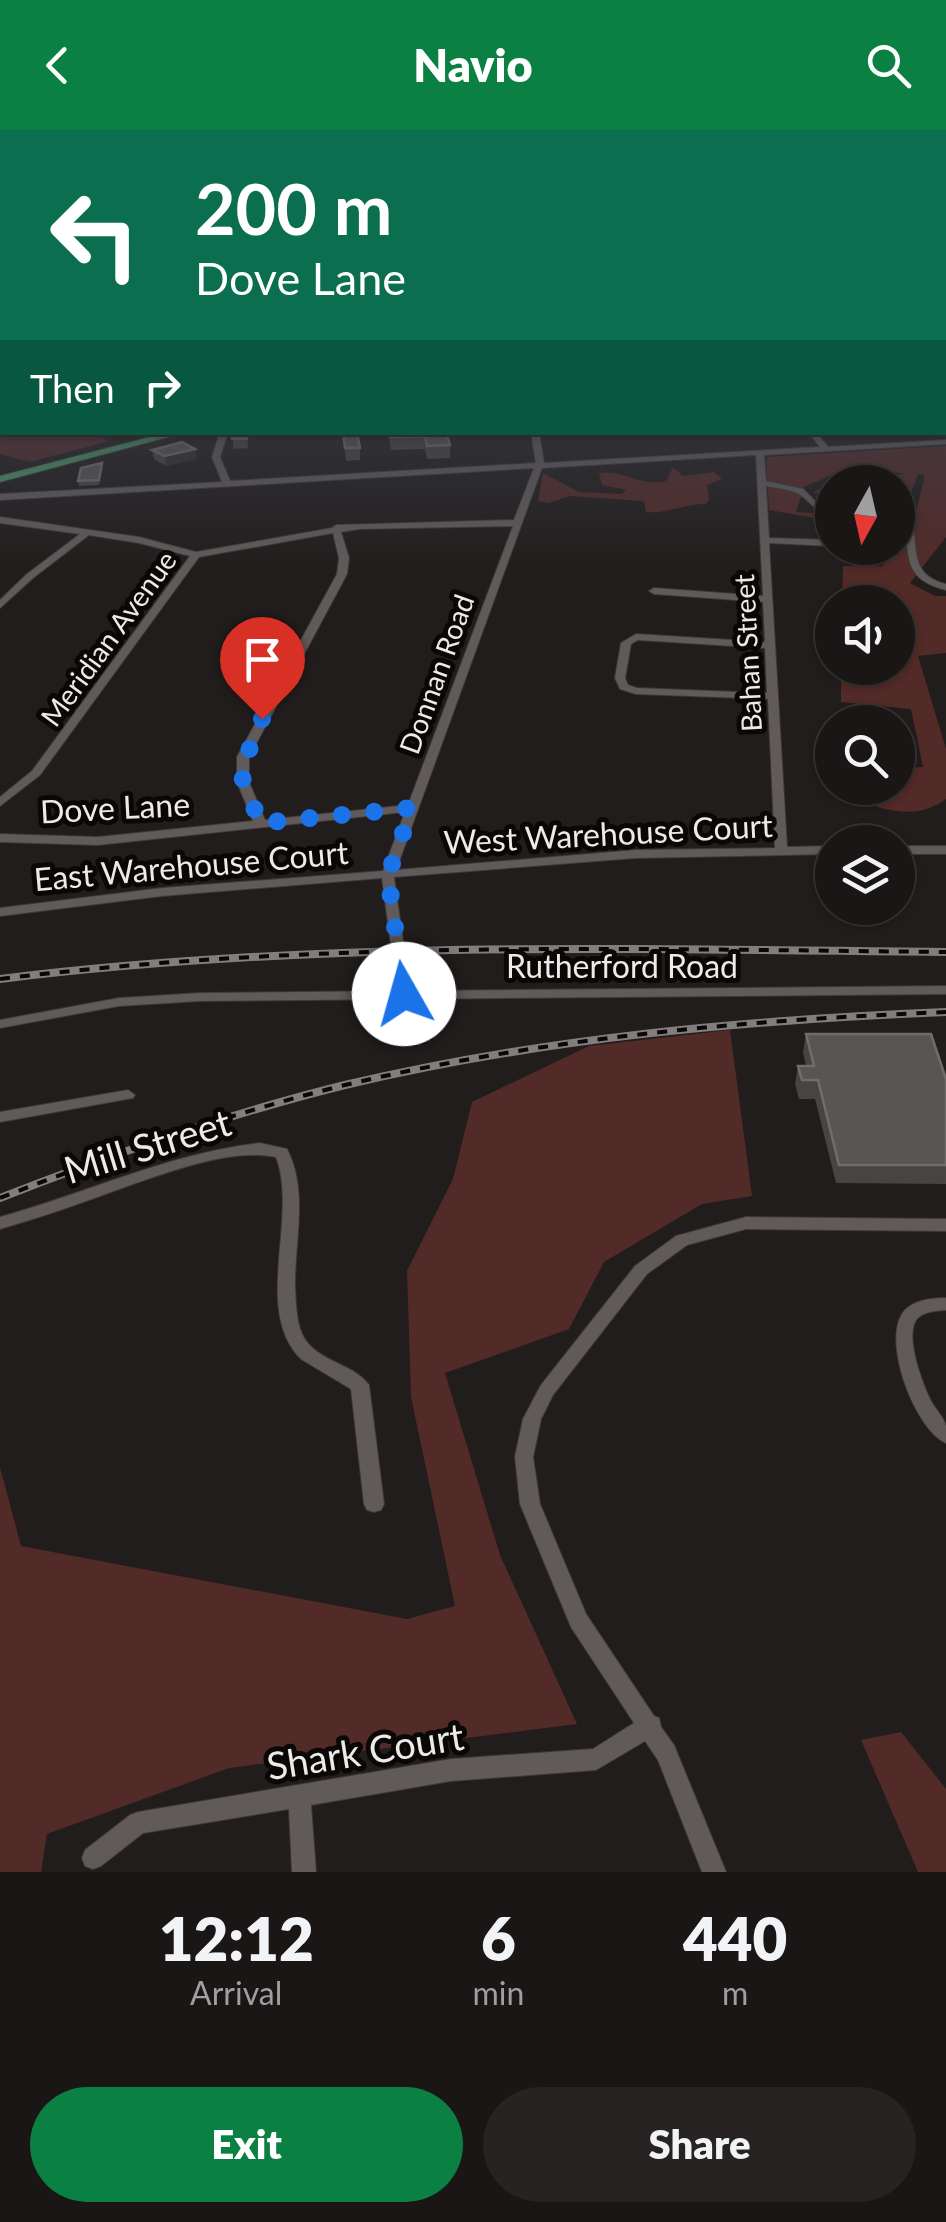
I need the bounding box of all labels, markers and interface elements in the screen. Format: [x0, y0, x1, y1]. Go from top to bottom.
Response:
icon: back [30, 38, 85, 93]
text: Navio [413, 38, 533, 92]
icon: search [861, 38, 916, 93]
text: 200 m [195, 166, 392, 250]
icon: left [30, 170, 160, 300]
text: Dove Lane [195, 251, 406, 305]
icon: right [135, 360, 190, 415]
text: Then [30, 365, 115, 411]
north arrow [815, 465, 915, 565]
map controls [815, 465, 915, 925]
street label: Meridian Avenue [33, 544, 183, 732]
street label: Bahan Street [726, 573, 768, 733]
button: sound [815, 585, 915, 685]
street label: Donnan Road [391, 590, 481, 758]
pin [220, 617, 305, 720]
icon: arrive [235, 632, 290, 687]
button: search [815, 705, 915, 805]
street label: Dove Lane [39, 784, 191, 830]
street label: West Warehouse Court [443, 805, 774, 861]
button: layers [815, 825, 915, 925]
street label: East Warehouse Court [32, 832, 350, 898]
position arrow [352, 942, 456, 1046]
street label: Rutherford Road [506, 946, 738, 985]
street label: Mill Street [58, 1098, 236, 1192]
street label: Shark Court [263, 1712, 467, 1788]
text: 12:12 [159, 1902, 314, 1974]
text: 6 [481, 1902, 516, 1974]
text: 440 [683, 1902, 787, 1974]
text: Arrival [190, 1973, 282, 2012]
text: min [472, 1973, 524, 2012]
text: m [722, 1973, 748, 2012]
button: Exit [30, 2087, 463, 2202]
button: Share [483, 2087, 916, 2202]

